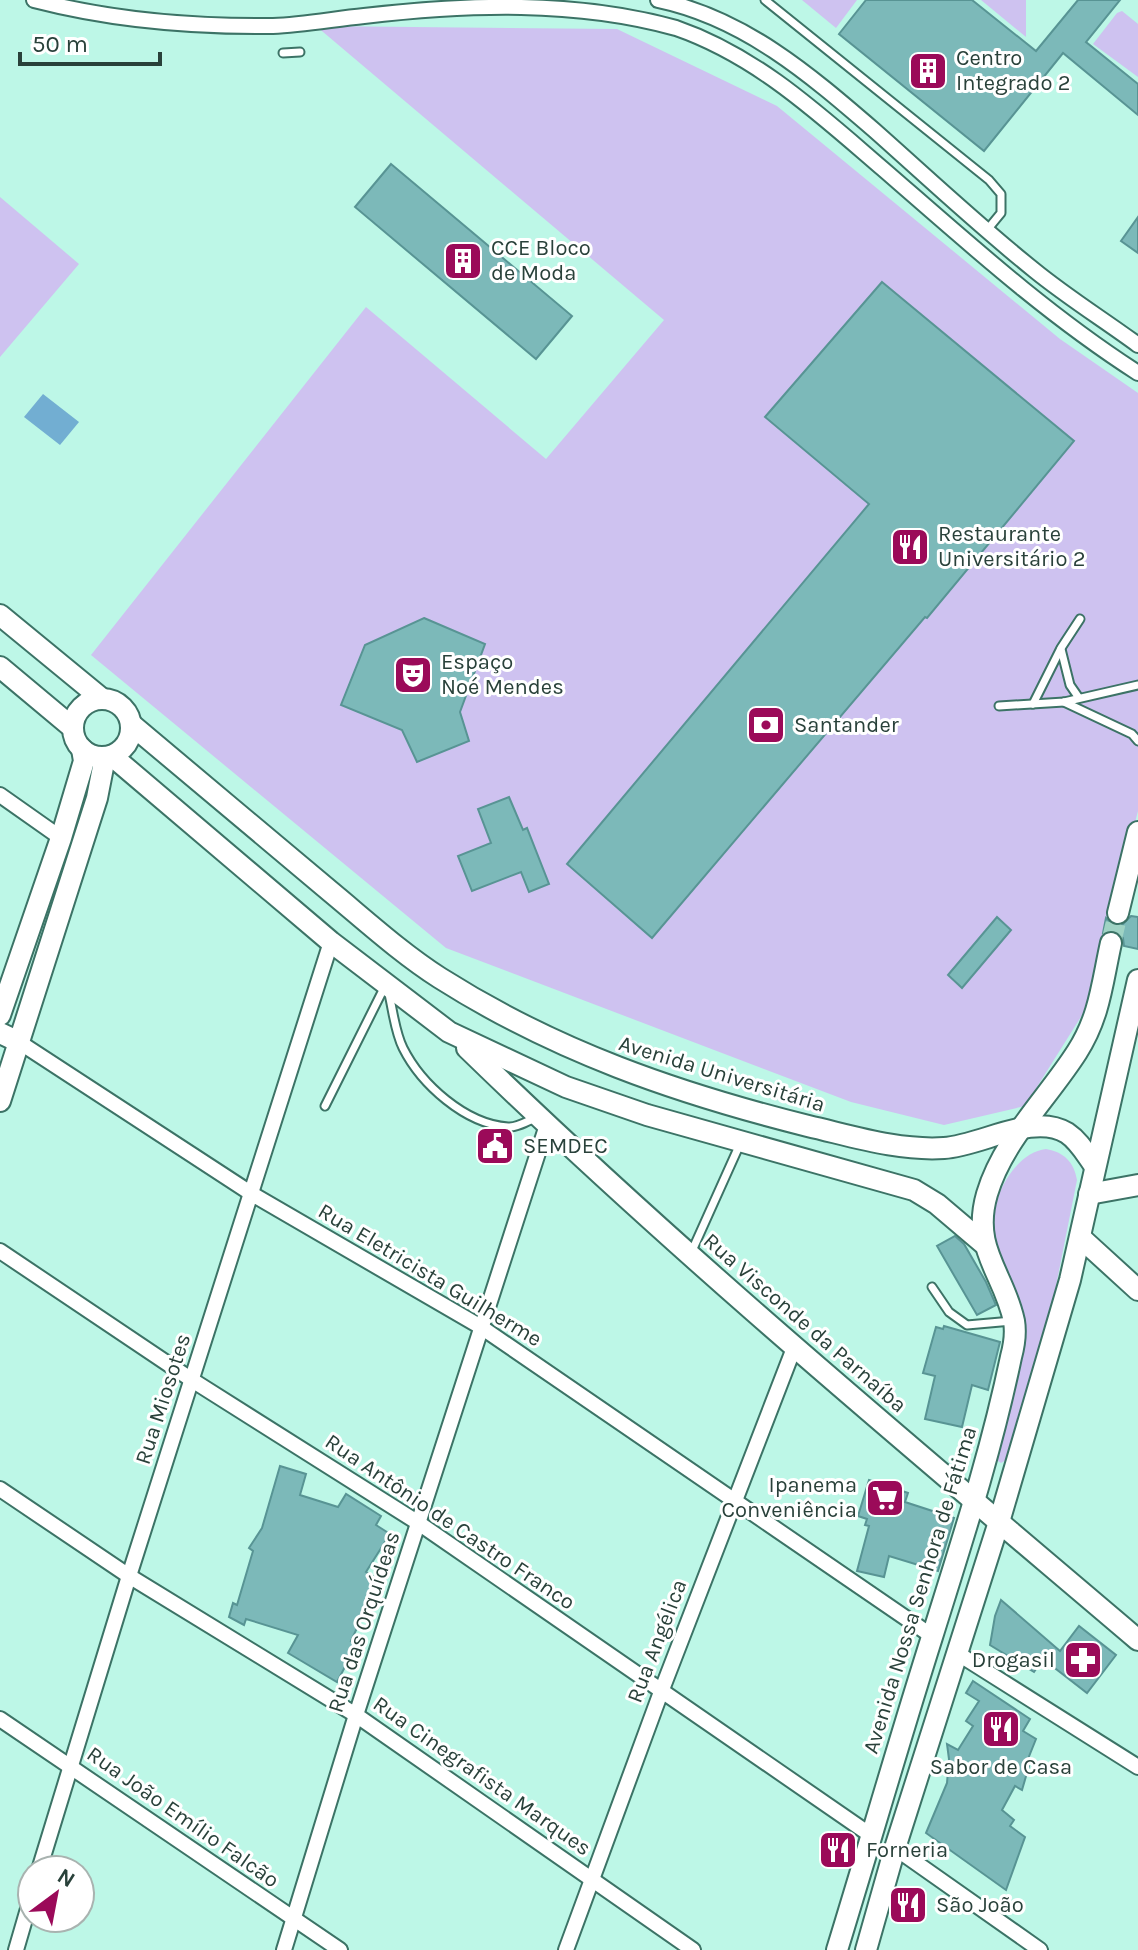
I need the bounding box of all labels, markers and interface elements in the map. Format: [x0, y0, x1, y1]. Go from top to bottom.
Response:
scale bar [20, 16, 160, 66]
text: 50 m [32, 30, 88, 58]
place label: Centro Integrado 2 [956, 45, 1071, 96]
building icon: Centro Integrado 2 [907, 50, 949, 92]
place label: CCE Bloco de Moda [491, 235, 591, 286]
building icon: CCE Bloco de Moda [442, 240, 484, 282]
place label: Restaurante Universitário 2 [938, 521, 1086, 572]
restaurant icon: Restaurante Universitário 2 [889, 526, 931, 568]
place label: Espaço Noé Mendes [441, 649, 564, 700]
theatre icon: Espaço Noé Mendes [392, 654, 434, 696]
bank icon: Santander [745, 704, 787, 746]
place label: Santander [794, 712, 899, 738]
street label: Avenida Universitária [616, 1030, 828, 1118]
public building icon: SEMDEC [474, 1125, 516, 1167]
place label: SEMDEC [523, 1133, 608, 1159]
street label: Rua Eletricista Guilherme [313, 1198, 547, 1352]
street label: Rua Visconde da Parnaíba [698, 1228, 912, 1418]
street label: Rua Miosotes [130, 1330, 196, 1468]
street label: Avenida Nossa Senhora de Fátima [858, 1423, 982, 1757]
street label: Rua Antônio de Castro Franco [320, 1429, 580, 1615]
place label: Ipanema Conveniência [721, 1472, 857, 1523]
supermarket icon: Ipanema Conveniência [864, 1477, 906, 1519]
street label: Rua das Orquídeas [322, 1528, 406, 1716]
street label: Rua Angélica [622, 1576, 692, 1706]
pharmacy icon: Drogasil [1062, 1639, 1104, 1681]
place label: Drogasil [972, 1647, 1055, 1673]
street label: Rua Cinegrafista Marques [368, 1691, 596, 1861]
restaurant icon: Sabor de Casa [980, 1708, 1022, 1750]
street label: Rua João Emílio Falcão [82, 1741, 284, 1893]
place label: Sabor de Casa [930, 1754, 1072, 1780]
restaurant icon: Forneria [817, 1829, 859, 1871]
place label: Forneria [866, 1837, 948, 1863]
north arrow [16, 1854, 96, 1934]
text: N [52, 1863, 80, 1893]
restaurant icon: São João [887, 1884, 929, 1926]
place label: São João [936, 1892, 1024, 1918]

